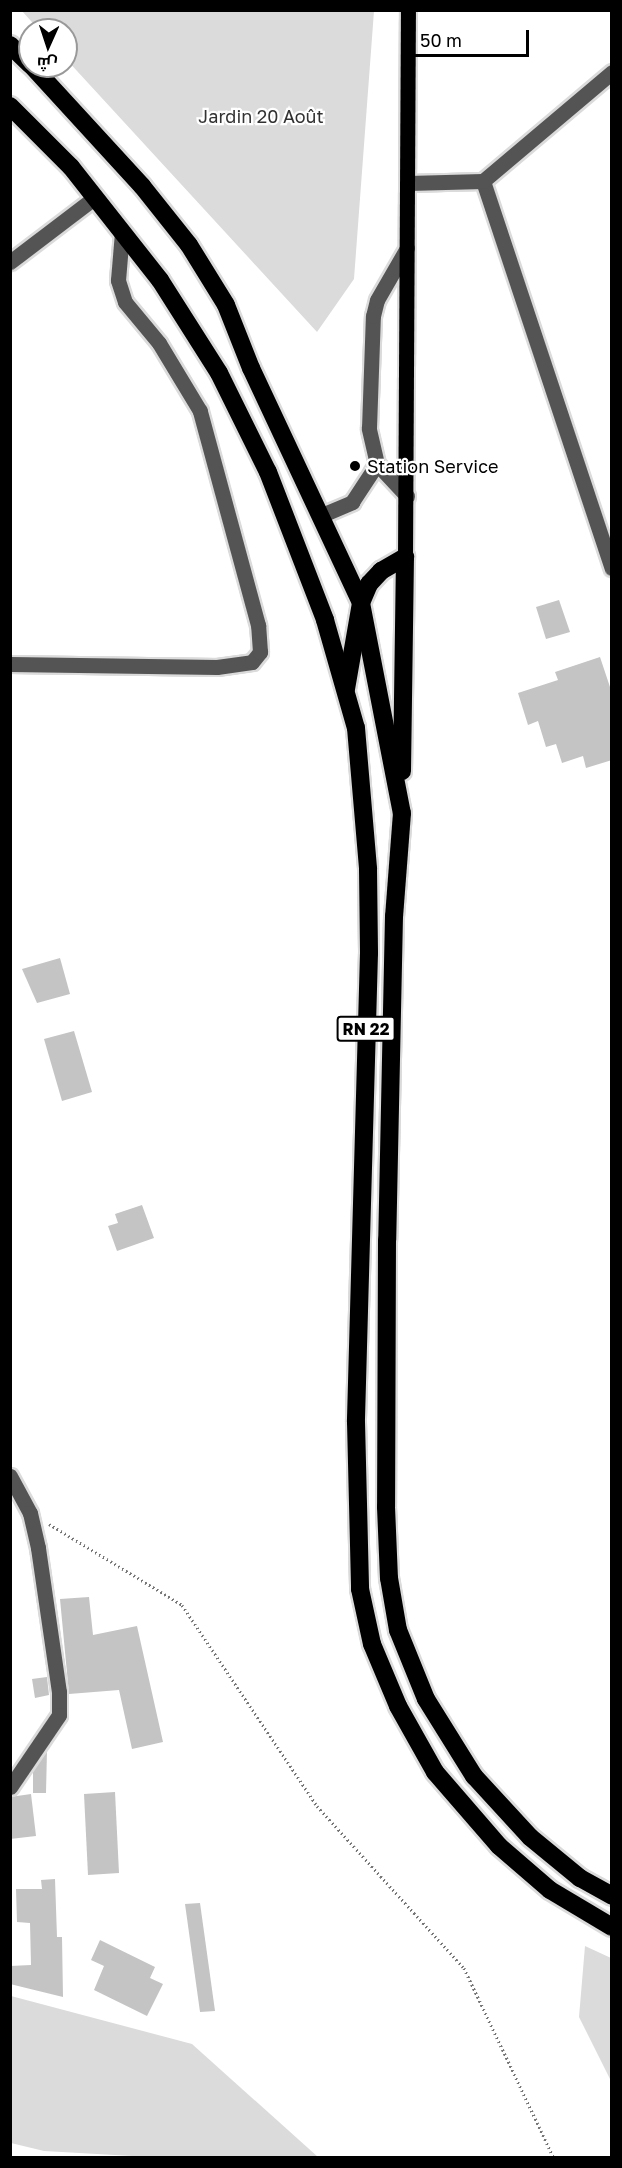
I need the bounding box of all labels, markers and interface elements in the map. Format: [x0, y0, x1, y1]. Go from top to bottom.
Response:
north arrow [18, 18, 78, 78]
scale bar [412, 18, 532, 56]
text: 50 m [420, 29, 462, 51]
text: ش [36, 53, 58, 75]
park label: Jardin 20 Août [198, 105, 324, 127]
place label: Station Service [367, 455, 498, 477]
marker: Station Service [348, 459, 362, 473]
road number: RN 22 [336, 1016, 396, 1042]

